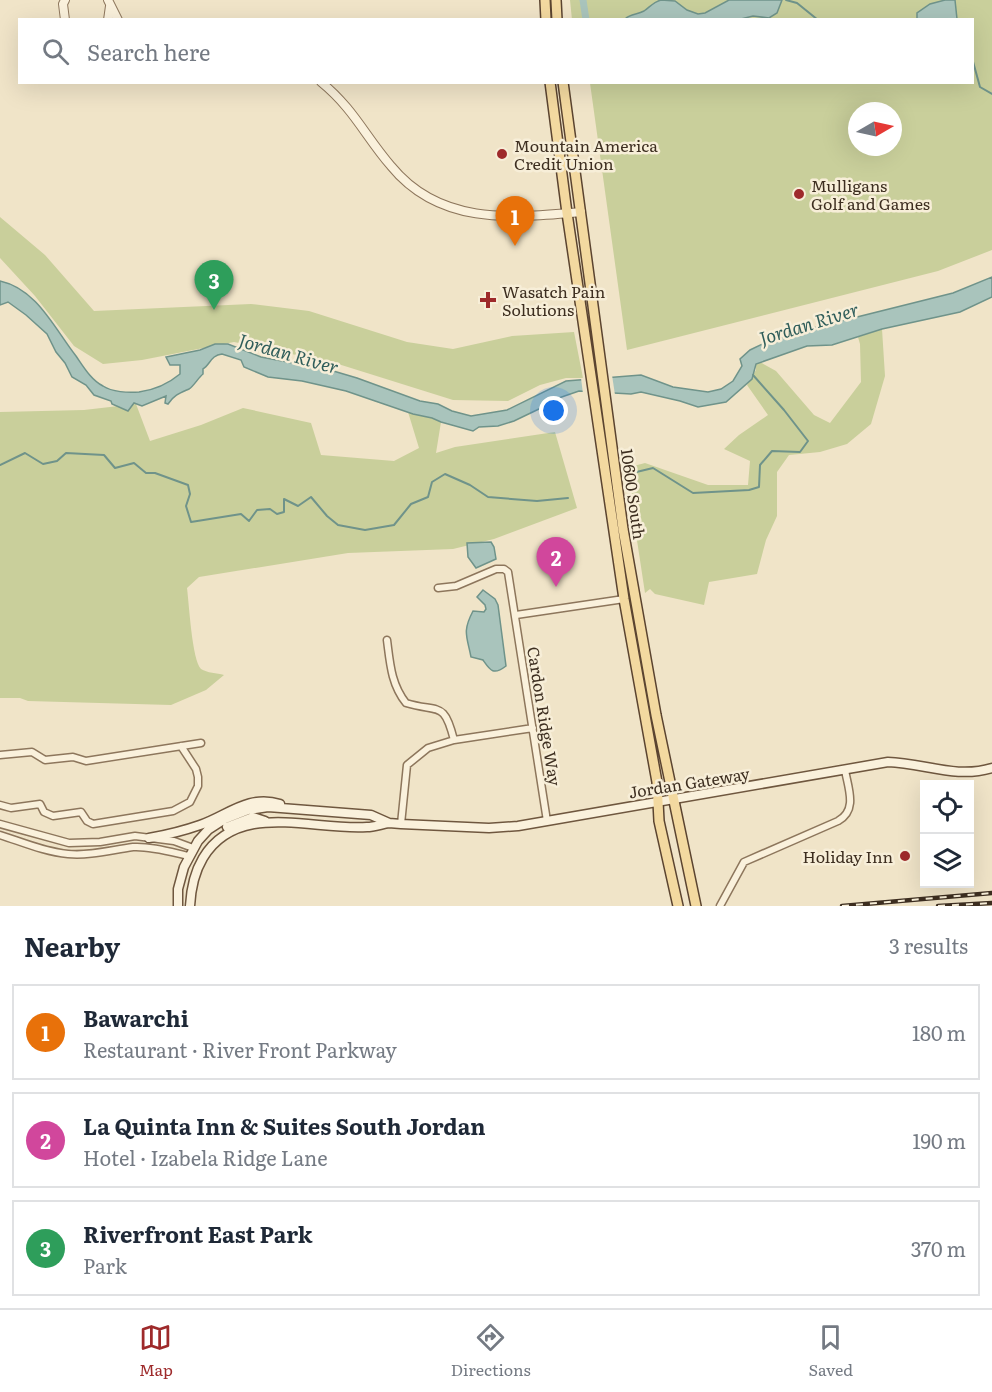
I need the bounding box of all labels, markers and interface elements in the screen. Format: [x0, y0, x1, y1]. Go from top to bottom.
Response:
search box [18, 18, 974, 84]
icon: search [39, 35, 72, 68]
text: Search here [87, 35, 210, 68]
north arrow [848, 102, 902, 156]
place label: Mountain America Credit Union [514, 133, 658, 175]
marker: Mountain America Credit Union [495, 147, 509, 161]
place label: Mulligans Golf and Games [811, 173, 930, 215]
marker: Mulligans Golf and Games [792, 187, 806, 201]
pin: 1 [496, 196, 534, 246]
pin: 3 [194, 260, 234, 310]
place label: Wasatch Pain Solutions [502, 279, 606, 321]
marker: Wasatch Pain Solutions [479, 291, 497, 309]
water label: Jordan River [756, 295, 862, 351]
water label: Jordan River [236, 326, 342, 380]
your location [539, 396, 568, 425]
street label: 10600 South [616, 447, 652, 541]
pin: 2 [536, 538, 576, 587]
street label: Cardon Ridge Way [522, 645, 568, 788]
street label: Jordan Gateway [627, 760, 752, 803]
map controls [920, 780, 974, 888]
button: locate [920, 780, 974, 834]
button: layers [920, 834, 974, 888]
place label: Holiday Inn [802, 844, 893, 868]
marker: Holiday Inn [898, 849, 912, 863]
text: Nearby [24, 926, 120, 965]
text: 3 results [889, 930, 968, 960]
text: Bawarchi [83, 1001, 189, 1034]
text: 1 [41, 1017, 50, 1047]
text: 180 m [912, 1017, 966, 1047]
text: Restaurant · River Front Parkway [83, 1034, 397, 1064]
text: La Quinta Inn & Suites South Jordan [83, 1109, 486, 1142]
text: 2 [40, 1125, 51, 1155]
text: 190 m [912, 1125, 966, 1155]
text: Hotel · Izabela Ridge Lane [83, 1142, 328, 1172]
text: Riverfront East Park [83, 1217, 313, 1250]
text: 3 [40, 1233, 51, 1263]
text: 370 m [911, 1233, 966, 1263]
text: Park [83, 1250, 127, 1280]
tab: Map [139, 1321, 173, 1381]
tab: Directions [451, 1321, 531, 1381]
tab: Saved [809, 1321, 853, 1381]

